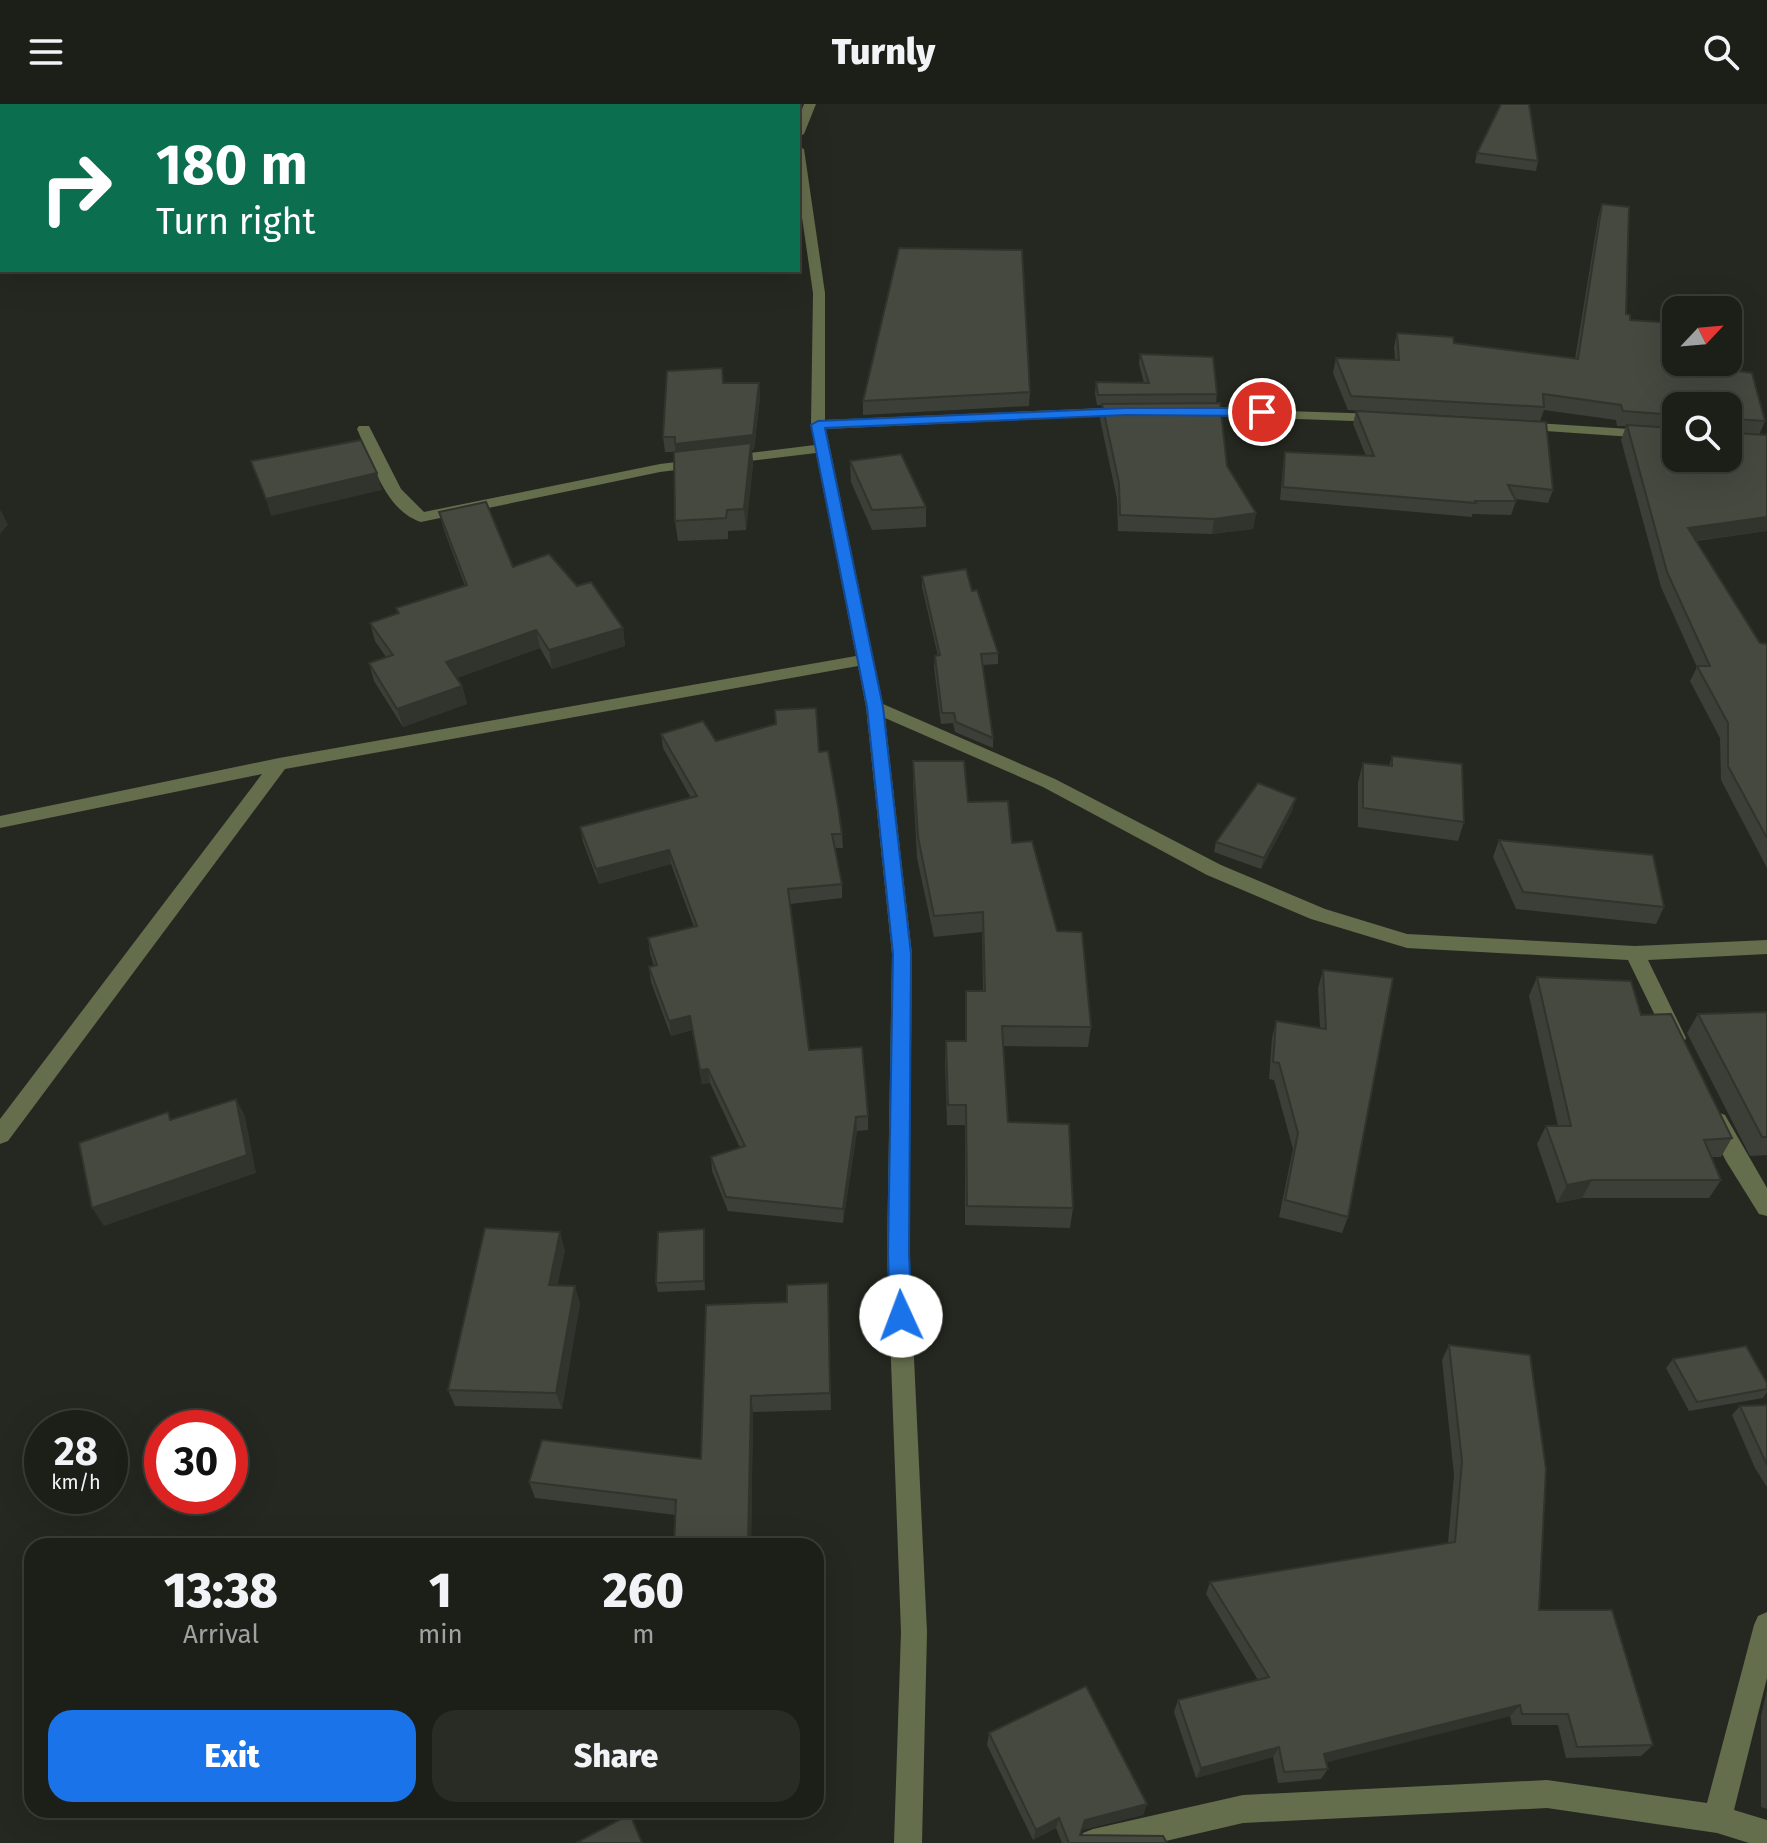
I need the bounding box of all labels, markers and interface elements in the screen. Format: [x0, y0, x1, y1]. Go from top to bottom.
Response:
icon: menu [24, 30, 68, 74]
text: Turnly [832, 30, 935, 74]
icon: search [1699, 30, 1743, 74]
text: 180 m [156, 132, 308, 199]
icon: right [24, 136, 128, 240]
text: Turn right [156, 200, 316, 244]
north arrow [1662, 296, 1742, 376]
map controls [1662, 296, 1742, 472]
pin [1228, 378, 1296, 446]
icon: arrive [1240, 390, 1284, 434]
button: search [1662, 392, 1742, 472]
position arrow [859, 1274, 943, 1358]
speed limit sign: 30 [144, 1410, 248, 1514]
text: 28 [54, 1428, 98, 1476]
text: km/h [51, 1470, 101, 1494]
text: 13:38 [164, 1562, 278, 1620]
text: 1 [429, 1562, 452, 1620]
text: 260 [603, 1562, 684, 1620]
text: Arrival [183, 1619, 259, 1650]
text: min [418, 1619, 463, 1650]
text: m [632, 1619, 655, 1650]
button: Exit [48, 1710, 416, 1802]
button: Share [432, 1710, 800, 1802]

